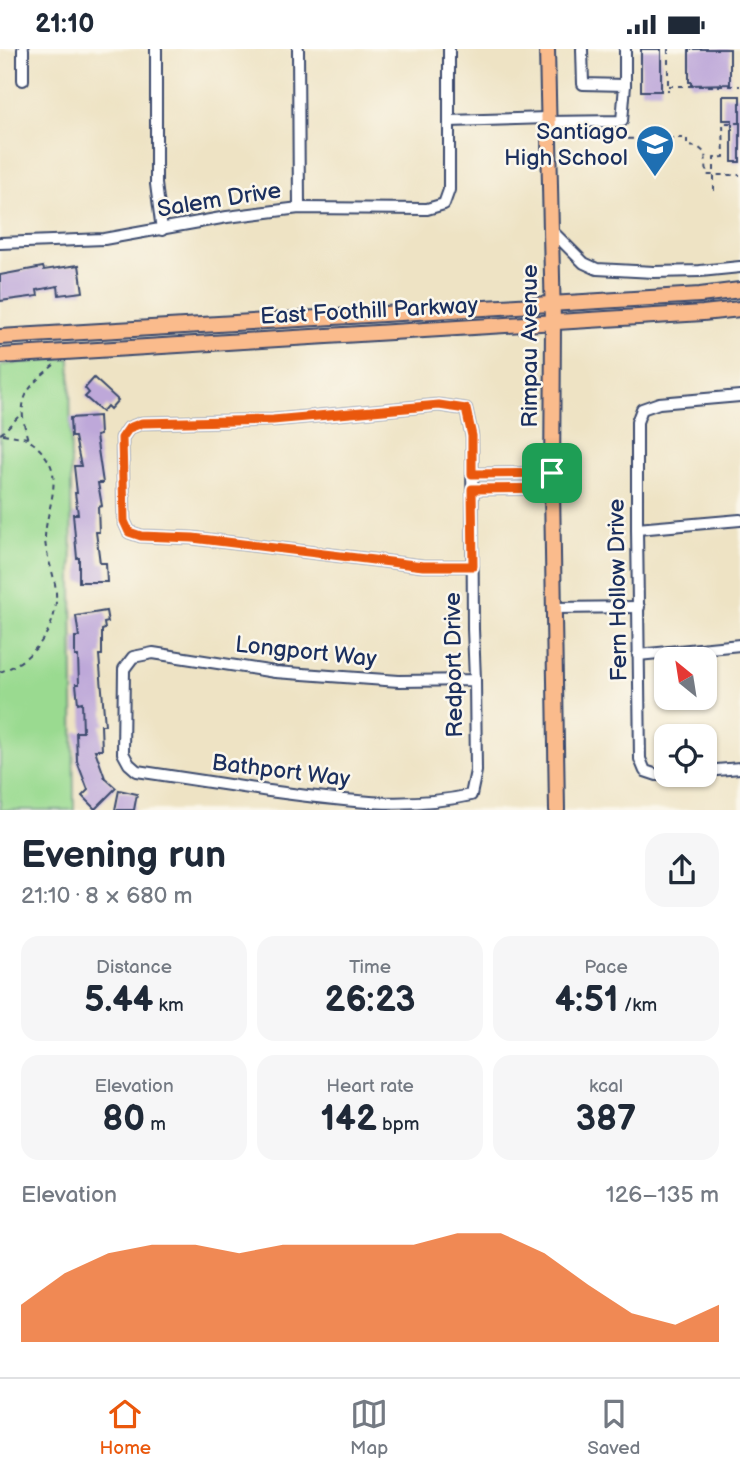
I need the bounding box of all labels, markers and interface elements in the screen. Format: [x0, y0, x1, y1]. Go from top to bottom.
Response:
text: 21:10 [35, 9, 94, 40]
place label: Santiago High School [504, 118, 628, 172]
school or university icon: Santiago High School [634, 123, 676, 178]
street label: Salem Drive [155, 176, 283, 224]
street label: Rimpau Avenue [516, 264, 544, 428]
street label: East Foothill Parkway [259, 291, 479, 331]
pin [522, 443, 582, 503]
icon: arrive [533, 454, 571, 492]
street label: Fern Hollow Drive [602, 498, 634, 682]
street label: Redport Drive [439, 592, 469, 738]
street label: Longport Way [234, 631, 379, 673]
north arrow [654, 647, 718, 711]
map controls [654, 647, 717, 787]
button: locate [654, 724, 717, 787]
street label: Bathport Way [210, 749, 352, 793]
text: Evening run [21, 833, 226, 878]
button: share [645, 833, 719, 907]
text: 21:10 · 8 × 680 m [21, 882, 193, 910]
text: Distance [96, 956, 172, 979]
text: Time [349, 956, 391, 979]
text: Pace [584, 956, 628, 979]
text: 5.44 [84, 979, 153, 1022]
text: 26:23 [324, 979, 416, 1022]
text: 4:51 [555, 979, 619, 1022]
text: km [153, 994, 184, 1017]
text: /km [619, 994, 657, 1017]
text: Elevation [94, 1075, 174, 1098]
text: Heart rate [326, 1075, 414, 1098]
text: kcal [589, 1075, 623, 1098]
text: 80 [102, 1098, 145, 1141]
text: 142 [321, 1098, 377, 1141]
text: 387 [576, 1098, 636, 1141]
text: m [145, 1113, 166, 1136]
text: bpm [377, 1113, 419, 1136]
text: Elevation [21, 1181, 117, 1209]
text: 126–135 m [606, 1181, 719, 1209]
tab: Home [99, 1395, 151, 1460]
tab: Map [350, 1395, 388, 1460]
tab: Saved [587, 1395, 641, 1460]

